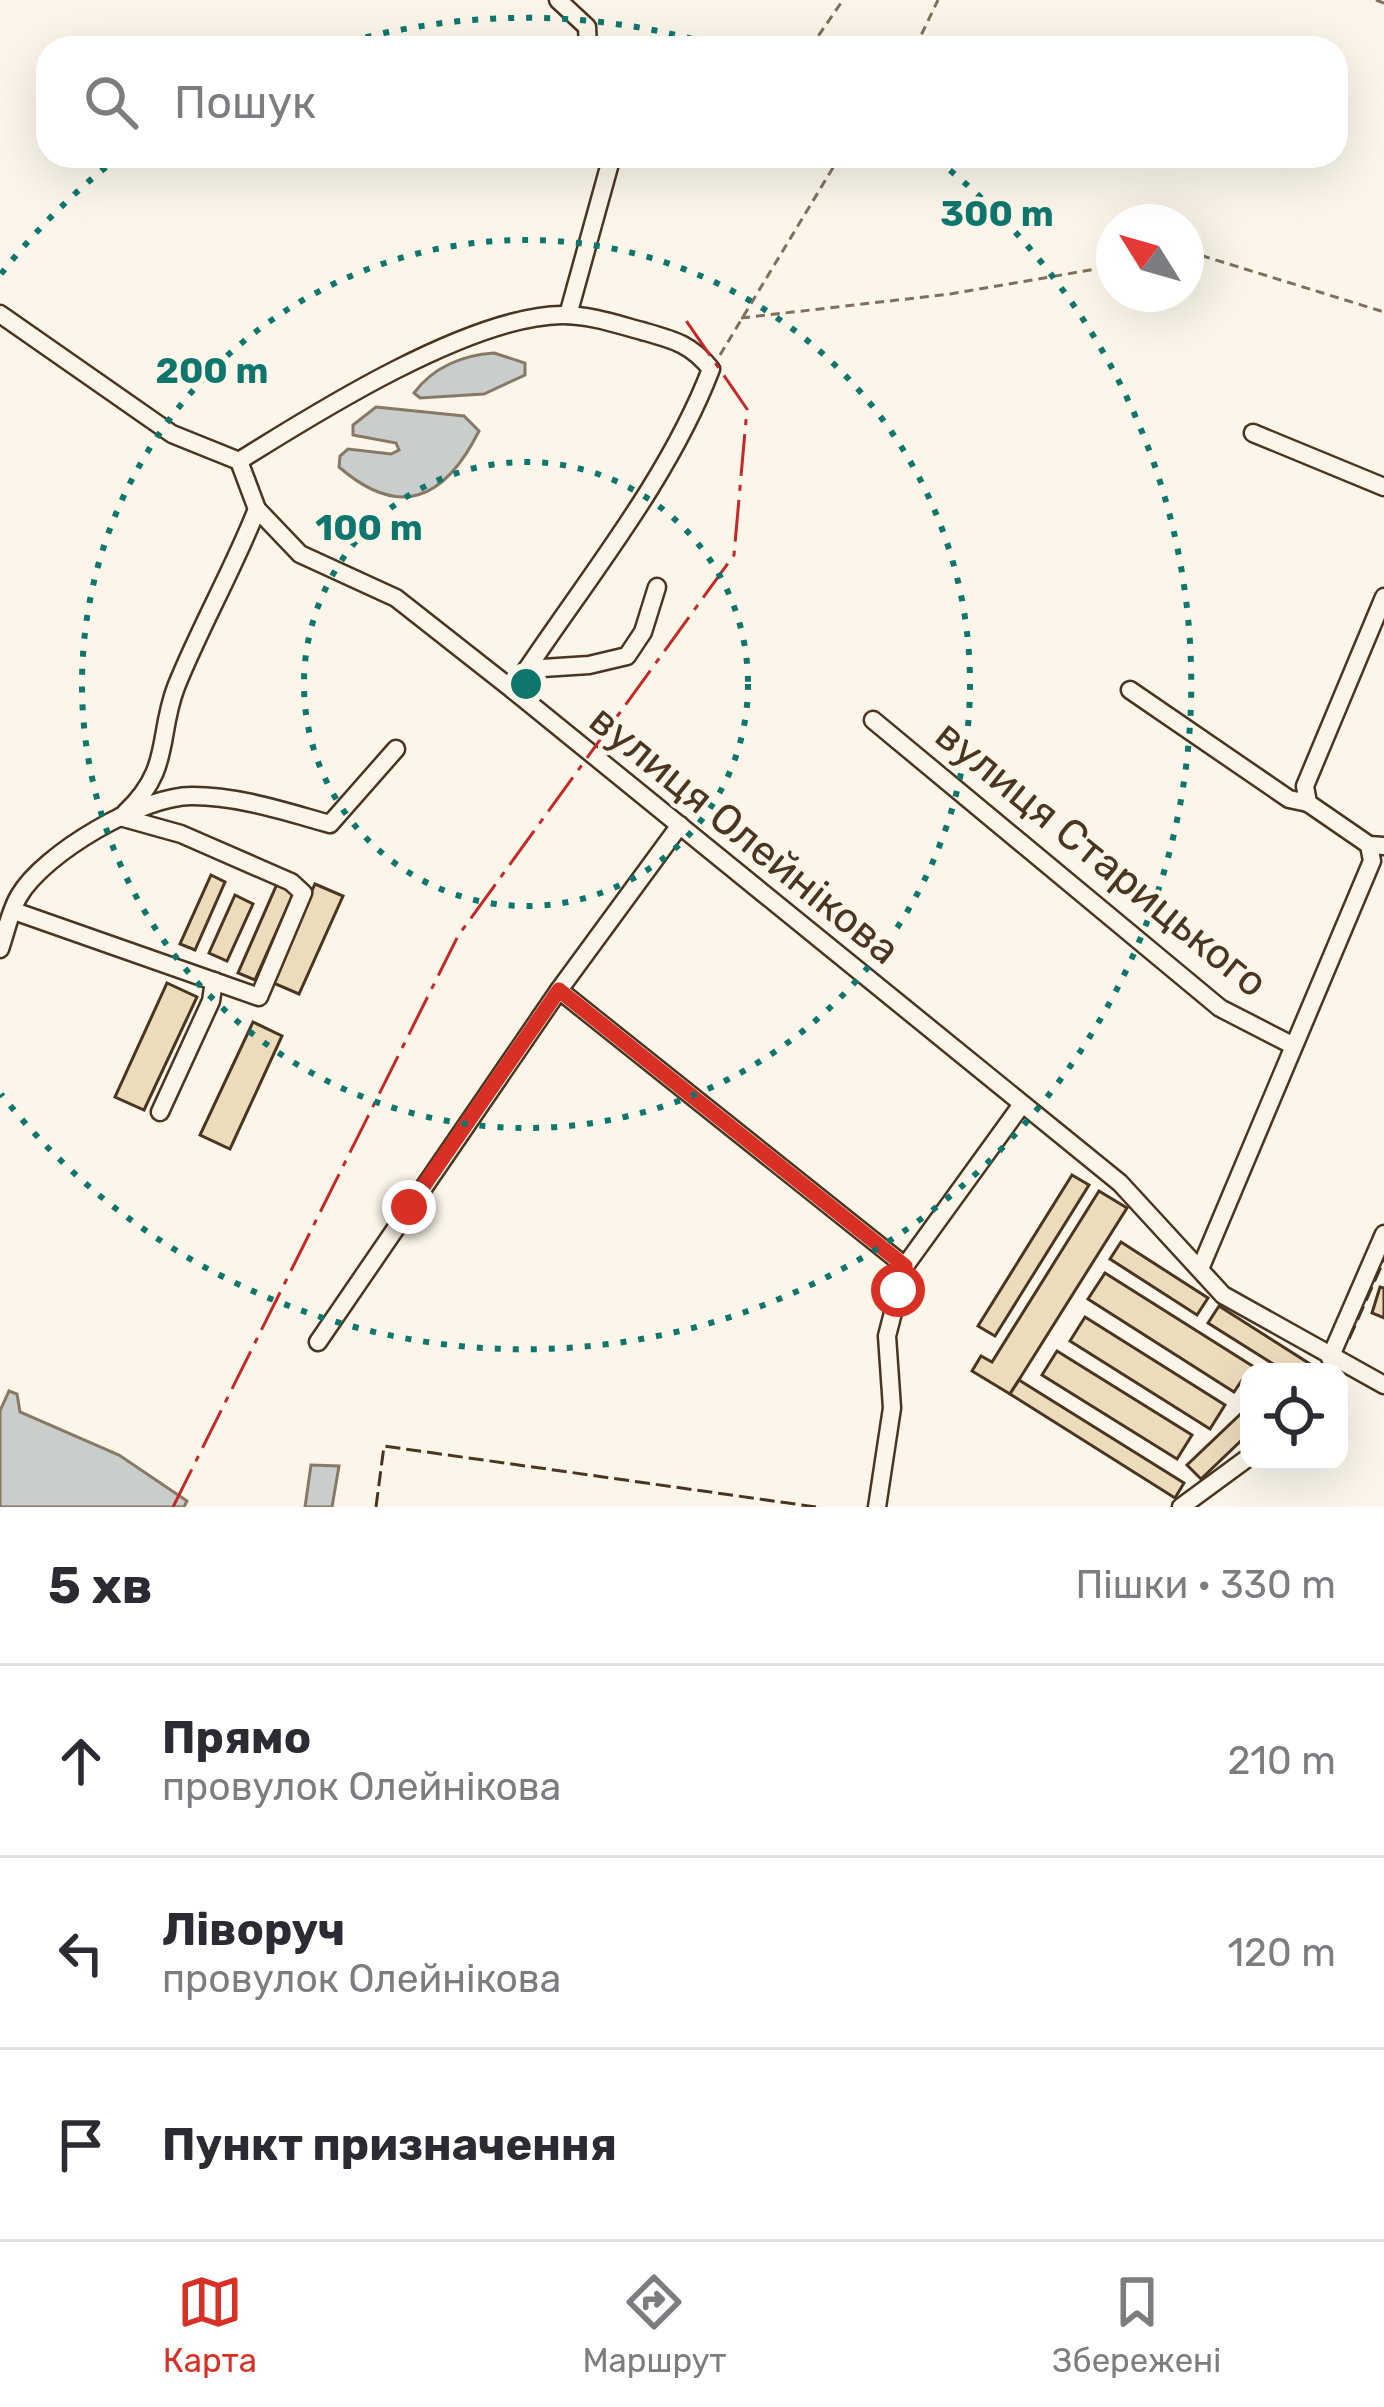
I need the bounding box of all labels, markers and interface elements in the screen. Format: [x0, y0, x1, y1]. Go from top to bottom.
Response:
search box [36, 36, 1348, 168]
icon: search [78, 69, 144, 135]
text: Пошук [174, 76, 316, 129]
text: 300 m [940, 192, 1054, 235]
north arrow [1096, 204, 1204, 312]
text: 200 m [155, 349, 269, 392]
text: 100 m [315, 506, 423, 549]
centre of rings [505, 663, 547, 705]
street label: вулиця Олейнікова [580, 695, 909, 975]
street label: вулиця Старицького [926, 710, 1277, 1008]
route end [382, 1180, 436, 1234]
route start [871, 1263, 925, 1317]
map controls [1240, 1363, 1348, 1471]
button: locate [1240, 1363, 1348, 1471]
text: 5 хв [48, 1555, 153, 1616]
text: Пішки · 330 m [1076, 1562, 1336, 1608]
text: Прямо [162, 1711, 311, 1764]
icon: ahead [48, 1728, 114, 1794]
text: 210 m [1227, 1738, 1336, 1784]
text: провулок Олейнікова [162, 1764, 561, 1810]
text: Ліворуч [162, 1903, 345, 1956]
icon: left [48, 1920, 114, 1986]
text: 120 m [1227, 1930, 1336, 1976]
text: провулок Олейнікова [162, 1956, 561, 2002]
icon: arrive [48, 2112, 114, 2178]
text: Пункт призначення [162, 2118, 617, 2171]
tab: Карта [163, 2269, 257, 2380]
tab: Маршрут [582, 2269, 726, 2380]
tab: Збережені [1052, 2269, 1221, 2380]

